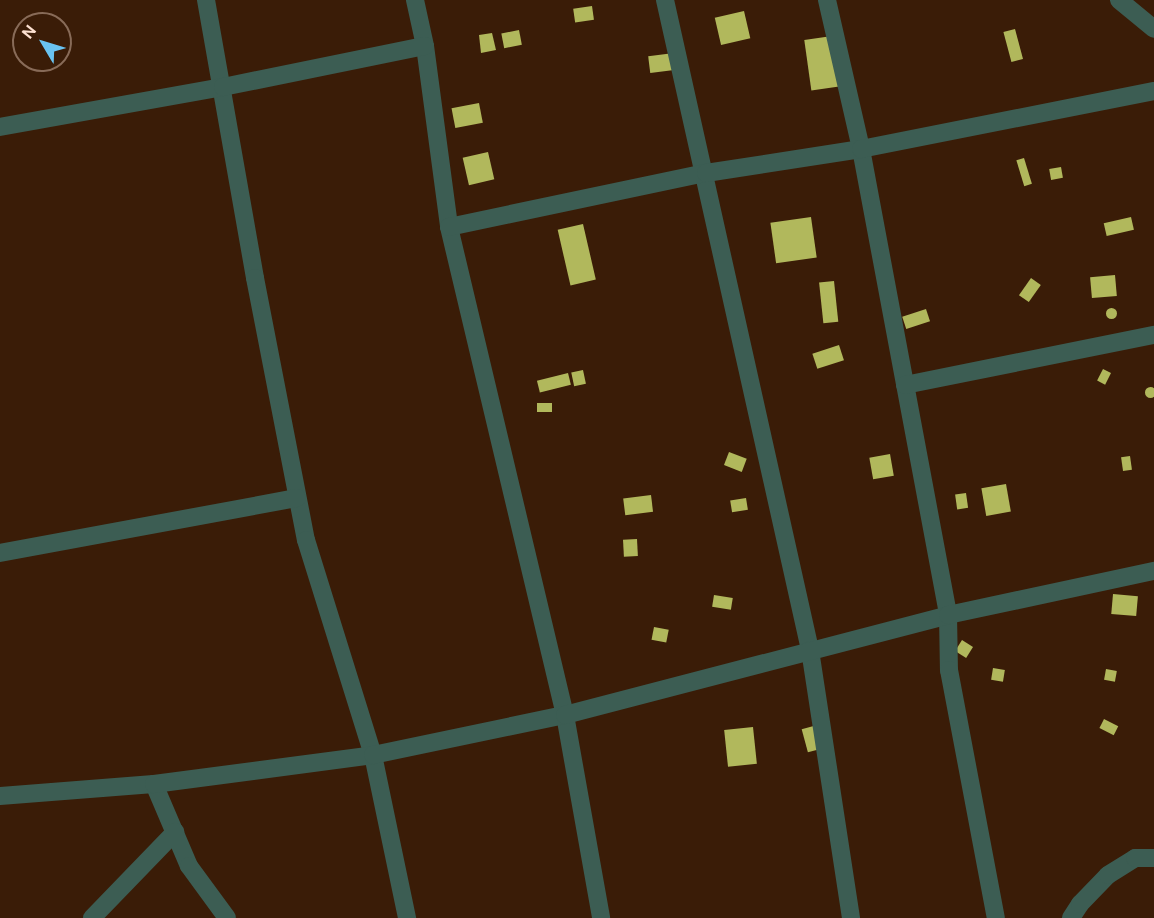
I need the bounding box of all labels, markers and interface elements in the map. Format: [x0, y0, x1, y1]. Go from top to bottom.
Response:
north arrow [12, 12, 72, 72]
text: N [17, 21, 41, 43]

